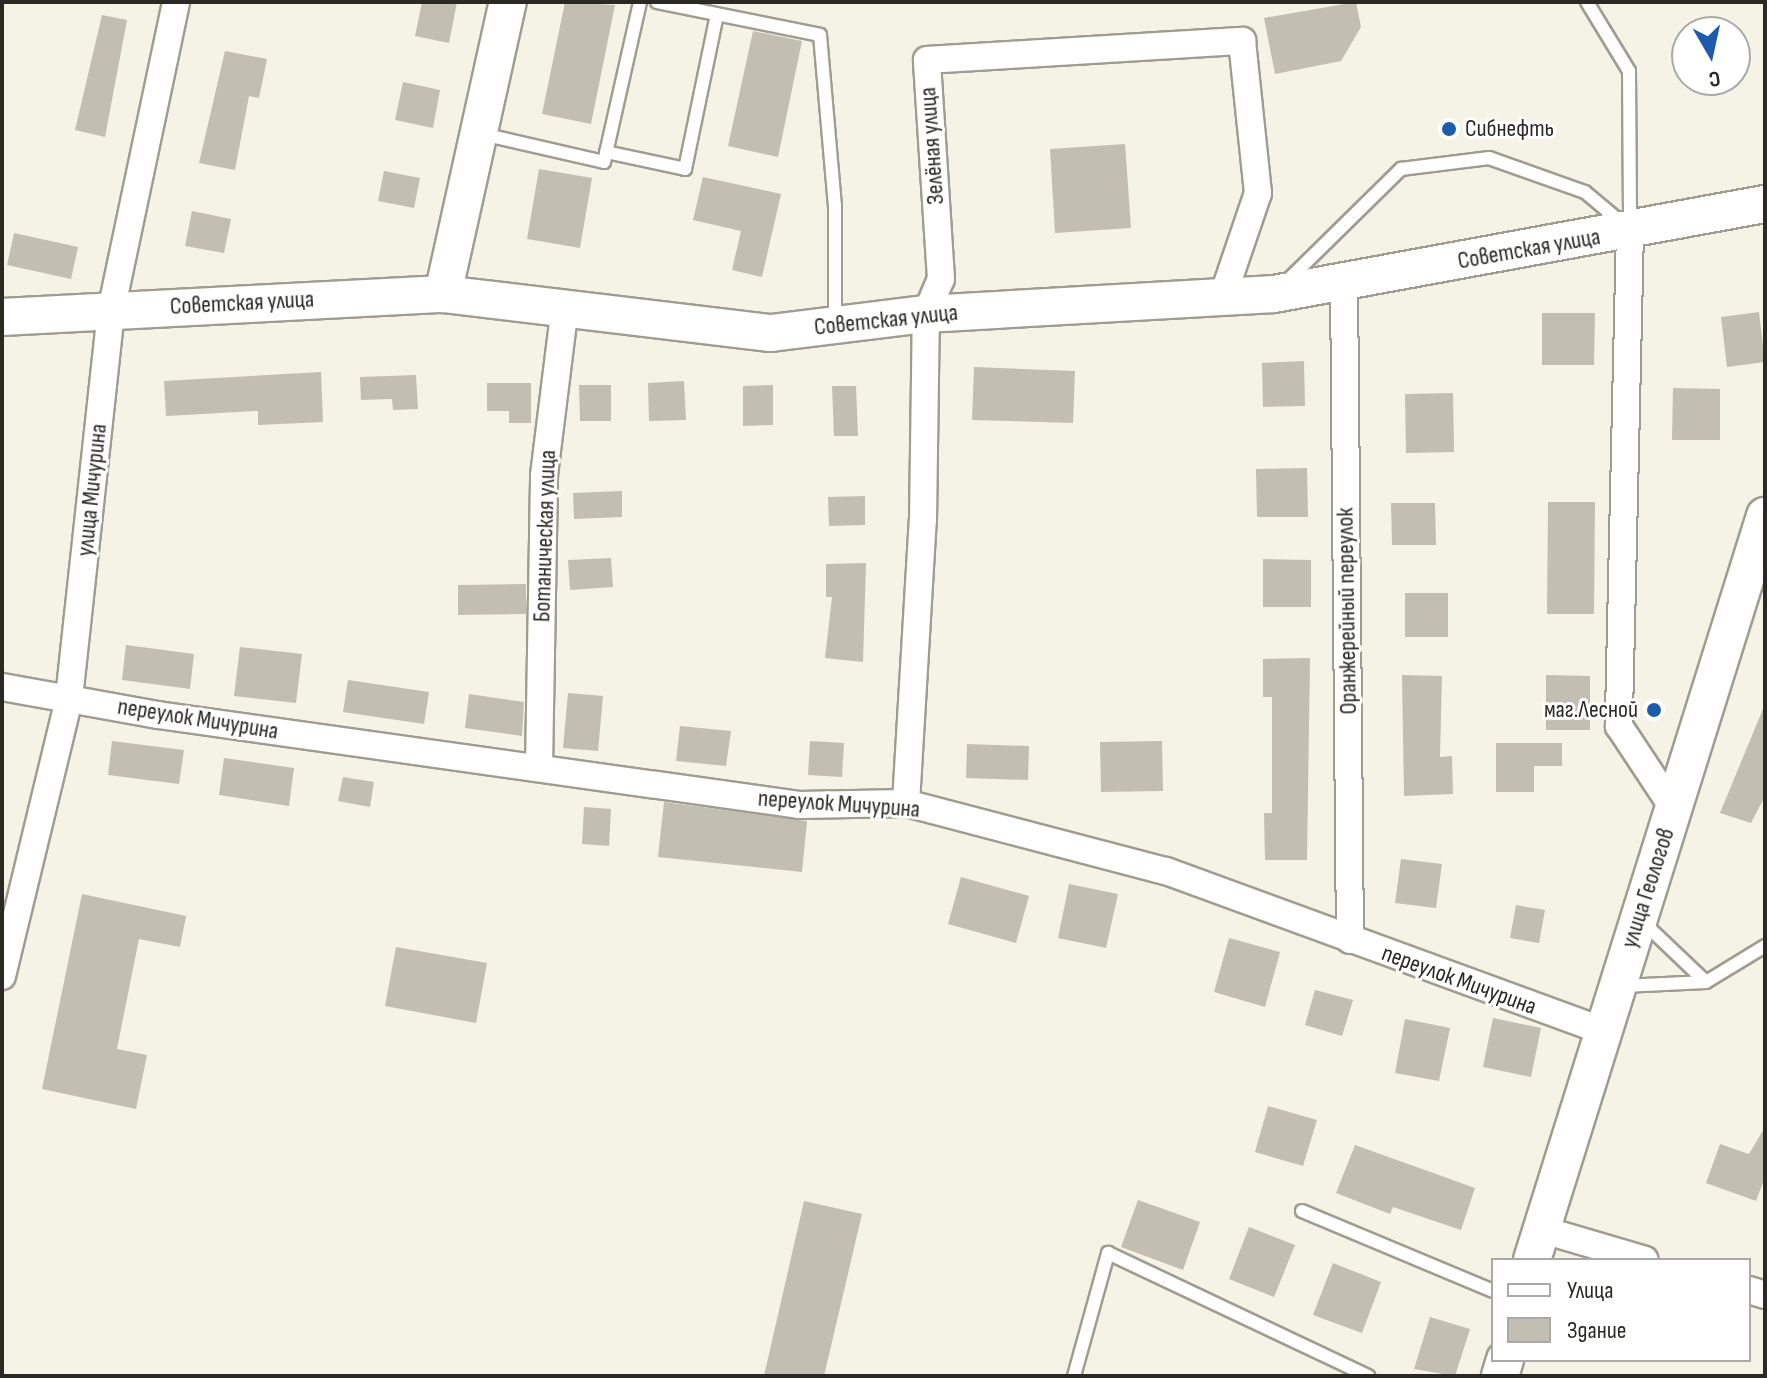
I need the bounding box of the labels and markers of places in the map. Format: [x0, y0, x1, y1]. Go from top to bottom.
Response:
place label: Сибнефть [1465, 115, 1554, 143]
marker: Сибнефть [1440, 120, 1458, 138]
place label: маг.Лесной [1544, 696, 1638, 724]
marker: маг.Лесной [1645, 701, 1663, 719]

